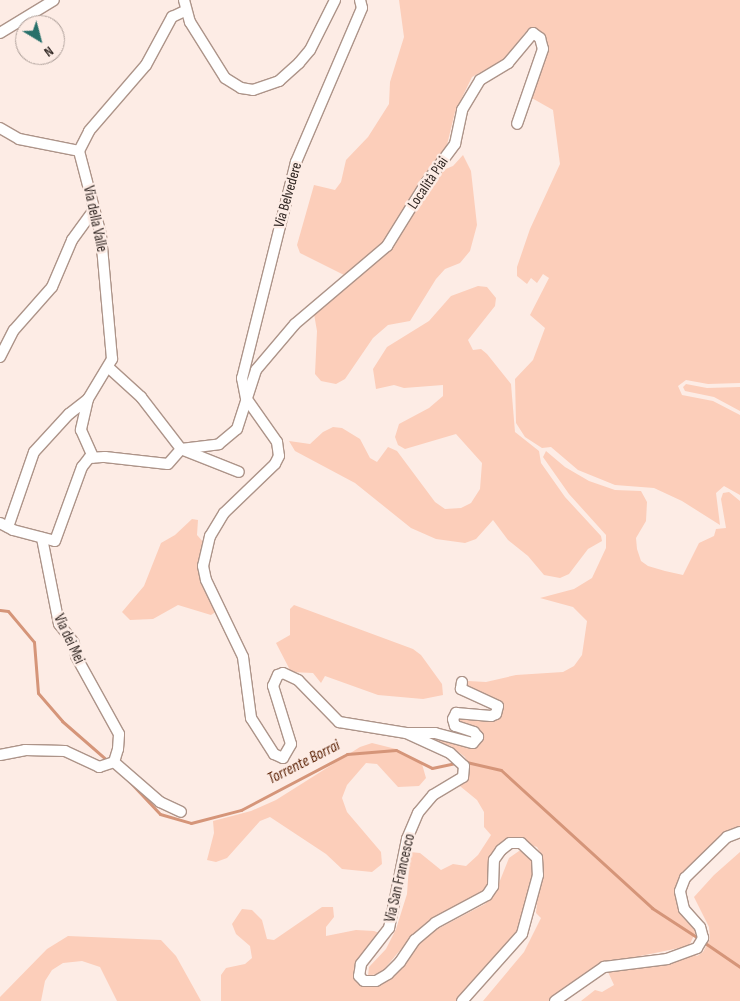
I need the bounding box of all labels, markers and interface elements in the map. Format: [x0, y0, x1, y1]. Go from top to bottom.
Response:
north arrow [15, 15, 65, 65]
text: N [41, 43, 57, 61]
street label: Località Piai [404, 153, 452, 213]
street label: Via Belvedere [270, 160, 306, 230]
street label: Via della Valle [79, 184, 111, 254]
street label: Via dei Mei [50, 611, 88, 667]
water label: Torrente Borrai [265, 737, 343, 789]
street label: Via San Francesco [381, 832, 419, 924]

